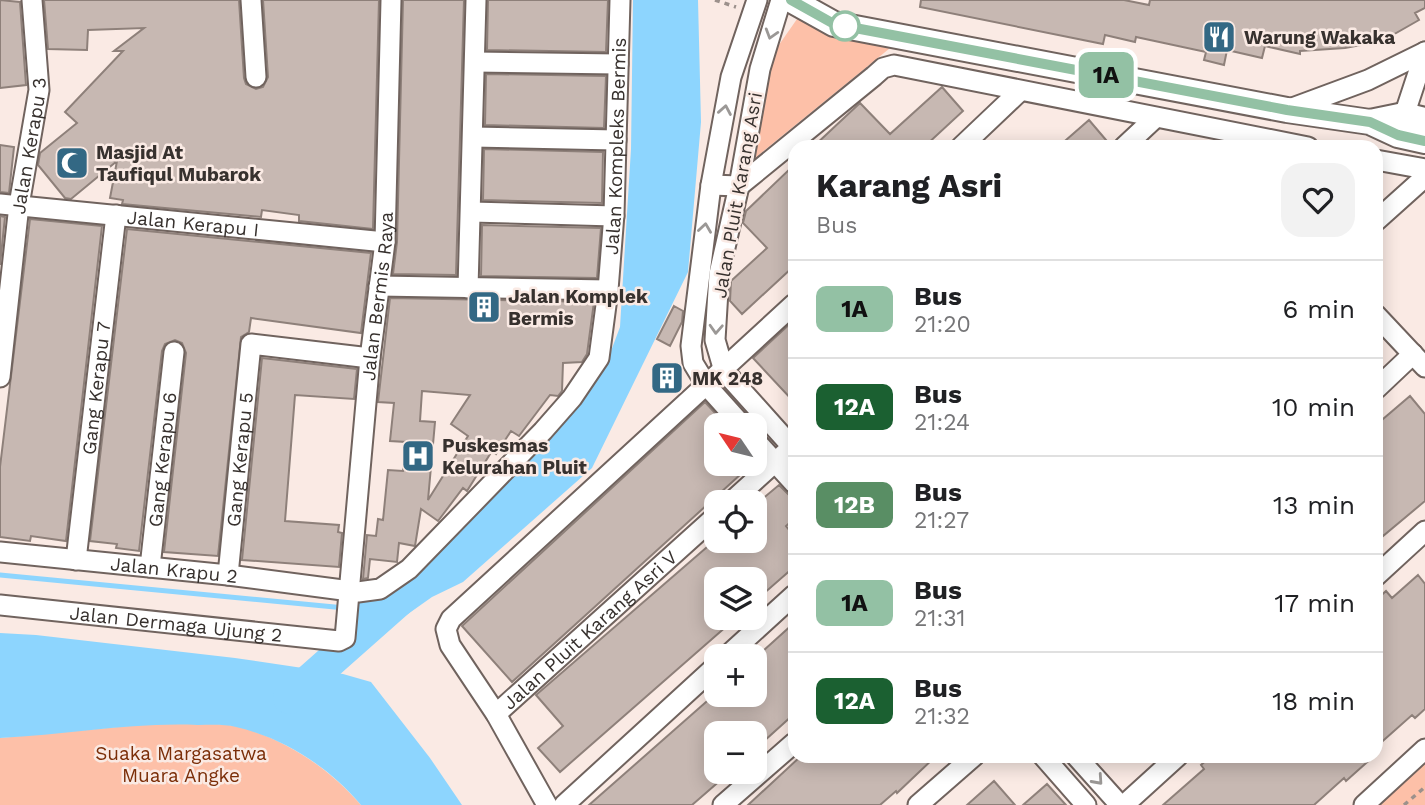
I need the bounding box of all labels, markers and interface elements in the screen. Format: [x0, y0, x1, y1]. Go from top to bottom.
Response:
unlabelled marker [830, 11, 860, 41]
restaurant icon: Warung Wakaka [1200, 18, 1238, 56]
place label: Warung Wakaka [1244, 26, 1395, 49]
one-way arrow [764, 28, 779, 40]
street label: Jalan Kompleks Bermis [600, 37, 631, 256]
line badge: 1A [1074, 52, 1138, 98]
text: 1A [1093, 61, 1119, 89]
street label: Jalan Kerapu 3 [7, 77, 51, 215]
street label: Jalan Pluit Karang Asri [708, 90, 767, 300]
one-way arrow [717, 105, 732, 116]
place label: Masjid At Taufiqul Mubarok [96, 141, 261, 186]
mosque icon: Masjid At Taufiqul Mubarok [53, 144, 91, 182]
button: heart [1281, 163, 1355, 237]
text: Karang Asri [816, 166, 1002, 205]
street label: Jalan Kerapu I [126, 206, 260, 242]
street label: Jalan Bermis Raya [357, 211, 398, 382]
text: Bus [816, 212, 857, 239]
one-way arrow [697, 223, 712, 234]
text: Bus [914, 281, 962, 311]
place label: Jalan Komplek Bermis [508, 285, 648, 330]
building icon: Jalan Komplek Bermis [465, 288, 503, 326]
text: 6 min [1283, 294, 1355, 324]
text: 1A [841, 295, 868, 323]
text: 21:20 [914, 311, 971, 338]
street label: Gang Kerapu 7 [77, 320, 116, 456]
one-way arrow [709, 323, 724, 334]
building icon: MK 248 [648, 359, 686, 397]
place label: MK 248 [692, 367, 763, 390]
text: Bus [914, 379, 962, 409]
street label: Gang Kerapu 6 [144, 391, 181, 528]
street label: Gang Kerapu 5 [222, 391, 258, 528]
text: 10 min [1272, 392, 1355, 422]
text: 12A [834, 393, 875, 421]
text: 21:24 [914, 409, 970, 436]
north arrow [704, 413, 766, 476]
map controls [704, 413, 767, 784]
place label: Puskesmas Kelurahan Pluit [442, 434, 588, 479]
hospital icon: Puskesmas Kelurahan Pluit [399, 437, 437, 475]
text: Bus [914, 477, 962, 507]
button: locate [704, 490, 767, 553]
text: 13 min [1273, 490, 1355, 520]
text: 12B [834, 491, 875, 519]
text: 21:27 [914, 507, 969, 534]
street label: Jalan Pluit Karang Asri V [498, 546, 682, 715]
street label: Jalan Krapu 2 [109, 552, 239, 588]
button: layers [704, 567, 767, 630]
text: Bus [914, 575, 962, 605]
text: 17 min [1274, 588, 1355, 618]
text: 1A [841, 589, 868, 617]
street label: Jalan Dermaga Ujung 2 [68, 601, 284, 647]
text: 21:31 [914, 605, 966, 632]
button: + [704, 644, 767, 707]
text: Bus [914, 673, 962, 703]
text: 18 min [1272, 686, 1355, 716]
text: 12A [834, 687, 875, 715]
text: 21:32 [914, 703, 970, 730]
button: − [704, 721, 767, 784]
park label: Suaka Margasatwa Muara Angke [95, 742, 267, 787]
one-way arrow [1090, 772, 1102, 785]

